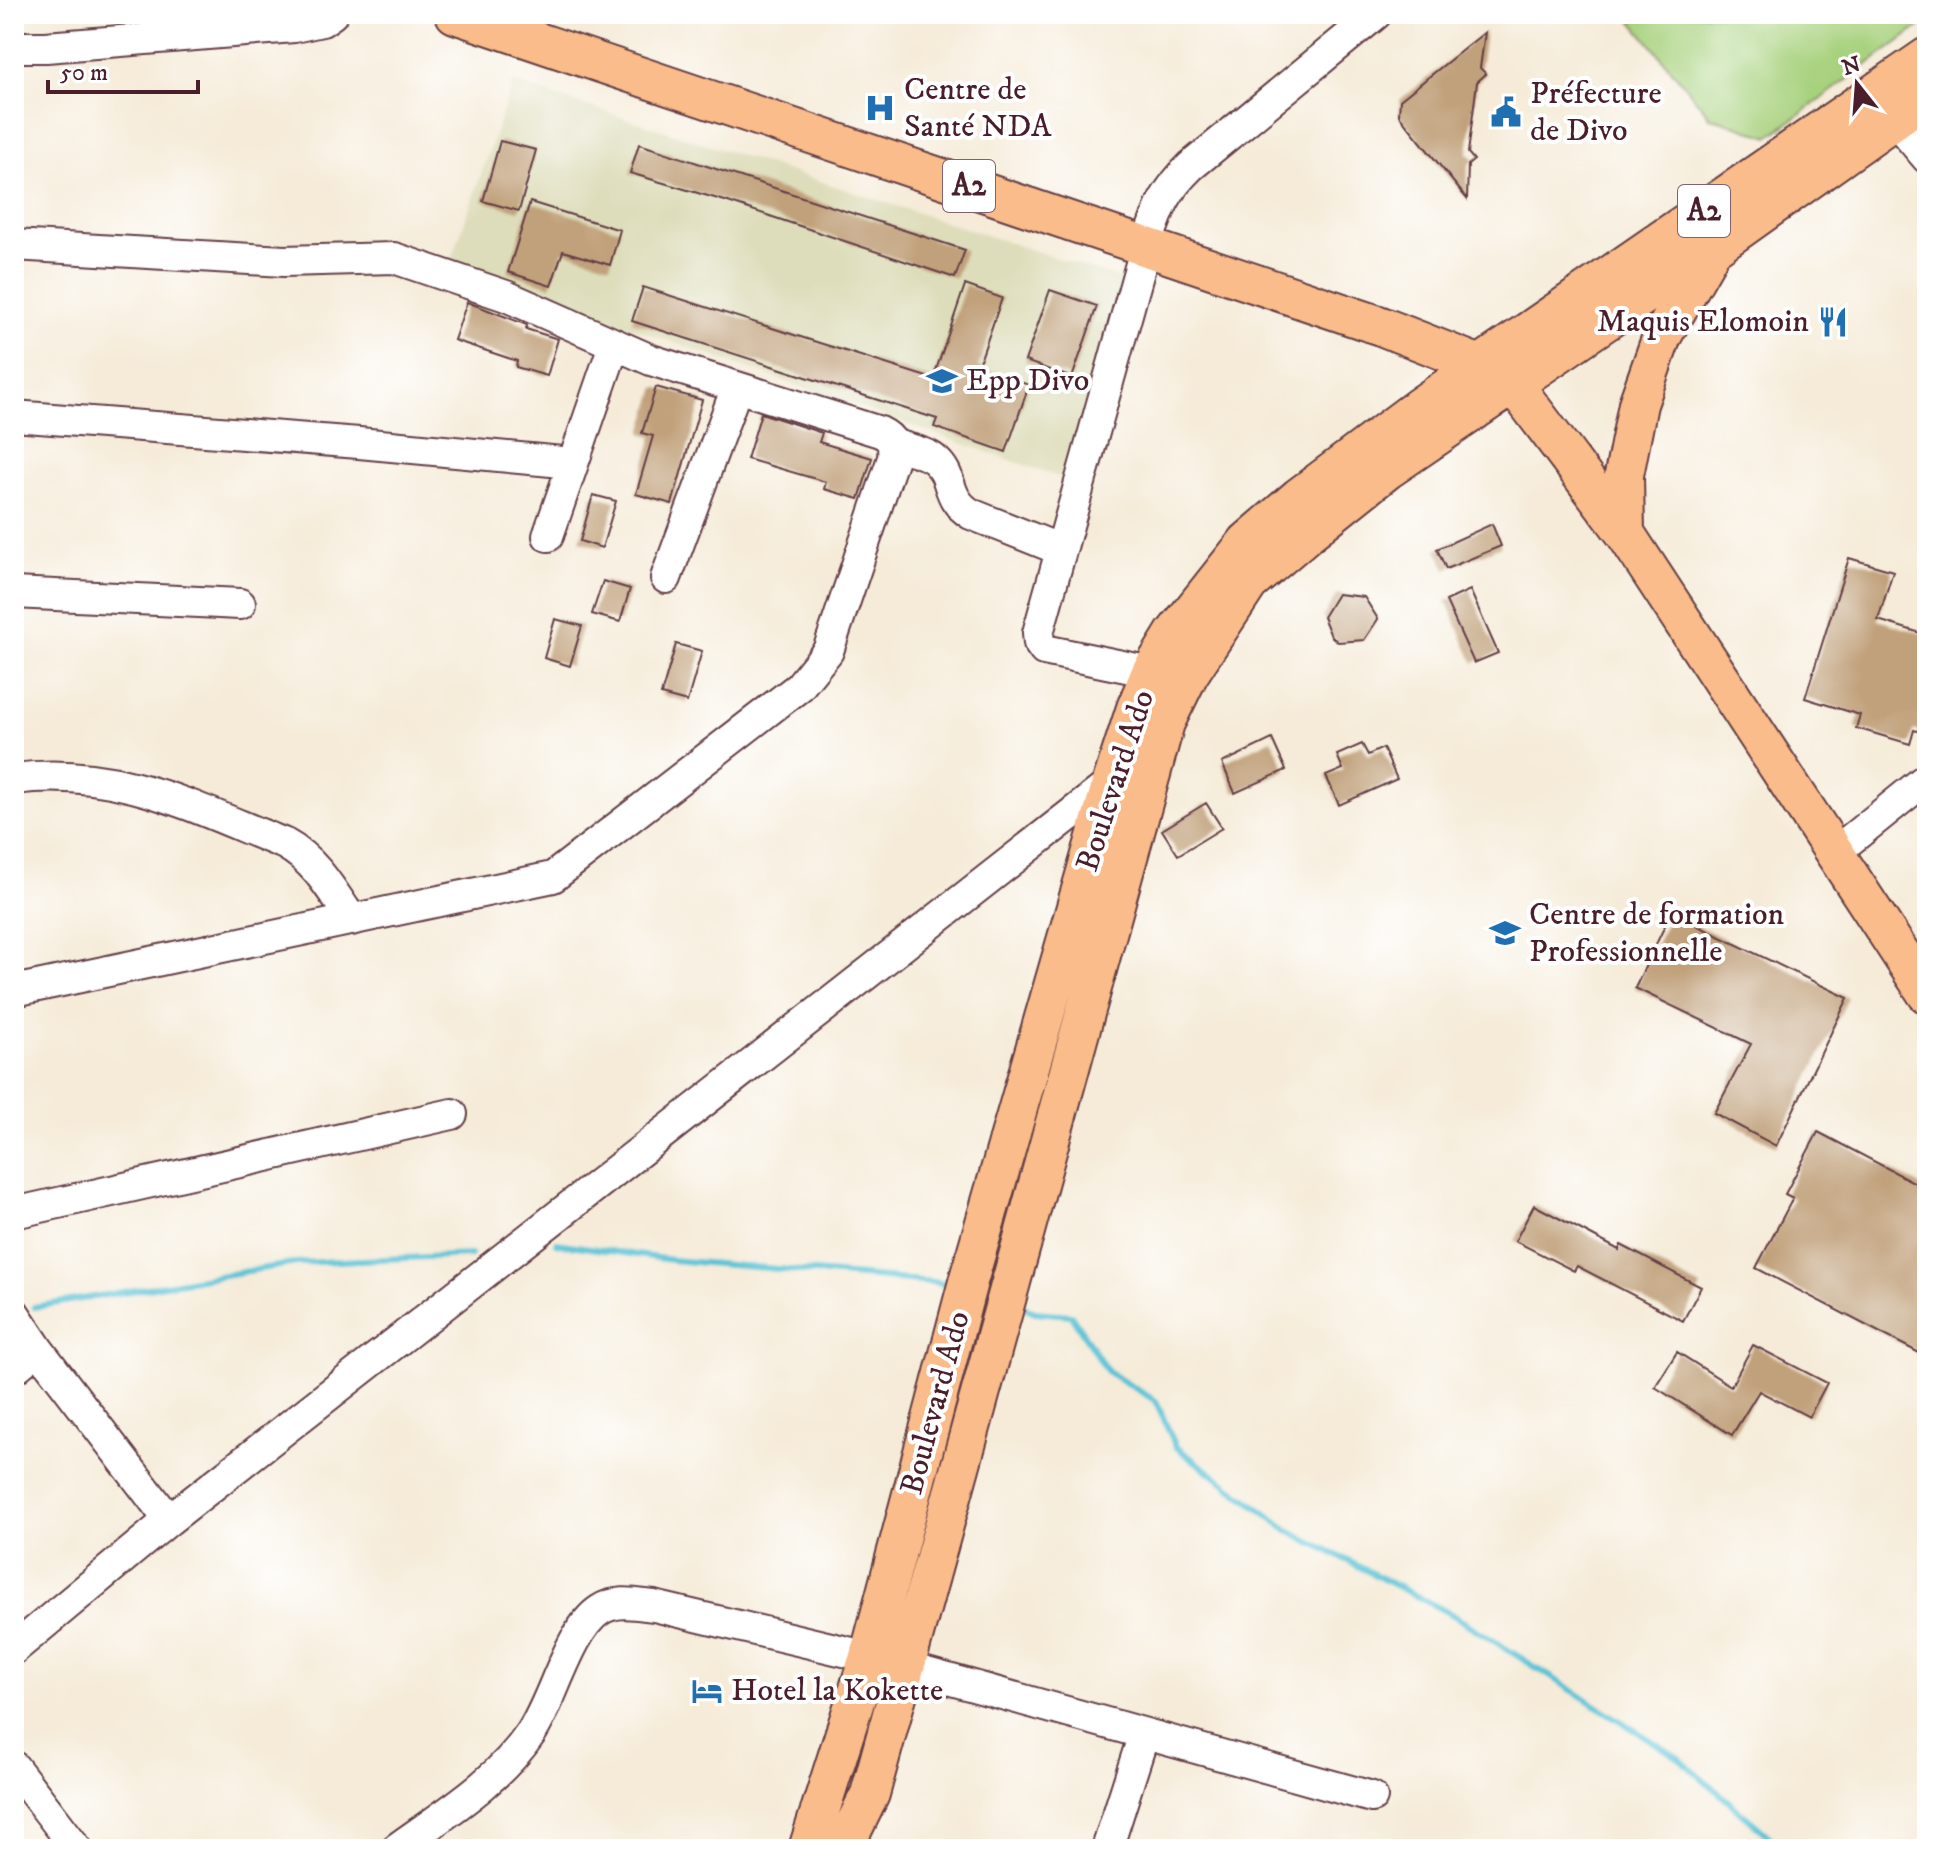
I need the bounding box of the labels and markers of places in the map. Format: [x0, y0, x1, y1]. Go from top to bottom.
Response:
place label: Centre de Santé NDA [904, 70, 1052, 147]
place label: Préfecture de Divo [1530, 74, 1662, 151]
hospital icon: Centre de Santé NDA [863, 91, 897, 125]
public building icon: Préfecture de Divo [1489, 95, 1523, 129]
place label: Maquis Elomoin [1597, 302, 1809, 342]
restaurant icon: Maquis Elomoin [1816, 305, 1850, 339]
place label: Epp Divo [966, 361, 1089, 401]
school or university icon: Epp Divo [925, 364, 959, 398]
place label: Centre de formation Professionnelle [1529, 895, 1785, 972]
school or university icon: Centre de formation Professionnelle [1488, 916, 1522, 950]
place label: Hotel la Kokette [731, 1671, 943, 1711]
hotel icon: Hotel la Kokette [690, 1674, 724, 1708]

